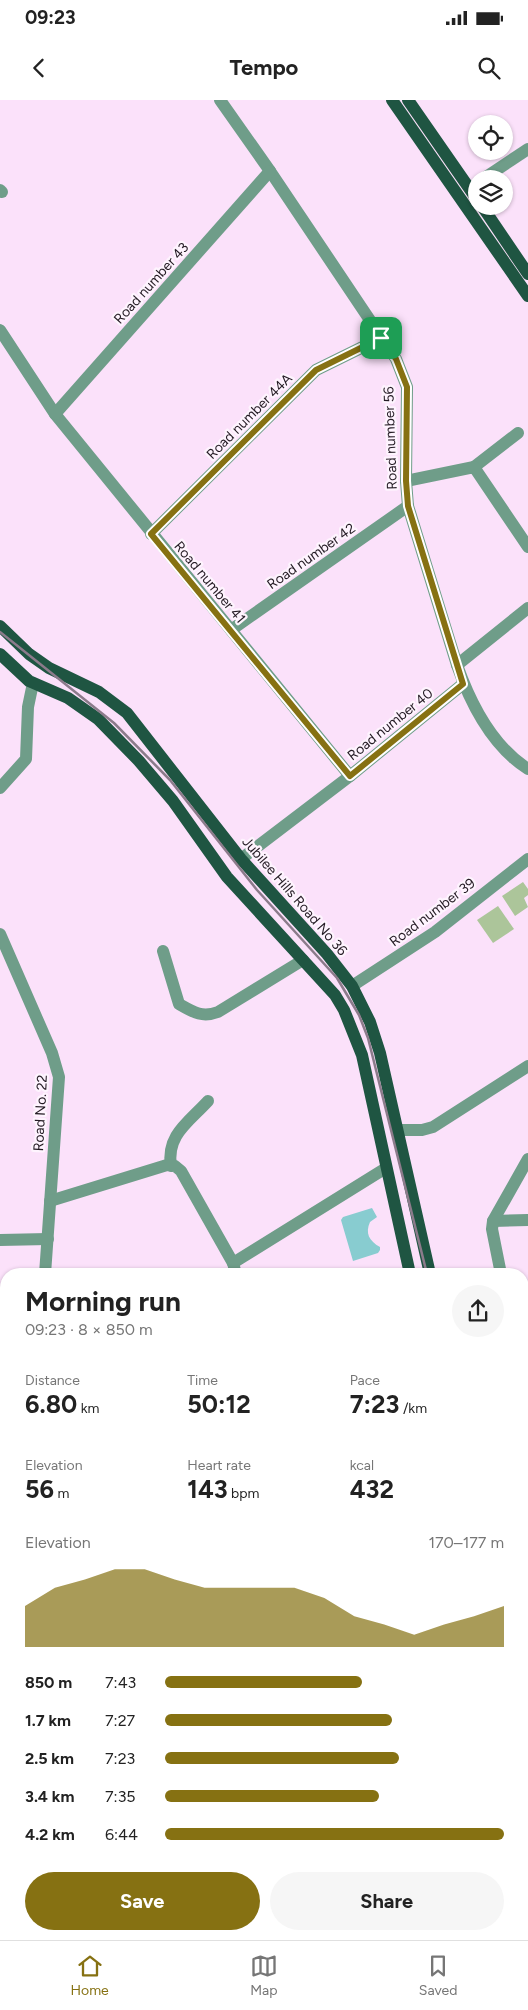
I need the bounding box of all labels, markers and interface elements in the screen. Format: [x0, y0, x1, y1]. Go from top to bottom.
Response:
text: 09:23 [25, 6, 76, 29]
icon: back [25, 54, 53, 82]
text: Tempo [230, 54, 298, 81]
icon: search [475, 54, 503, 82]
map controls [468, 115, 513, 215]
button: locate [468, 115, 513, 160]
button: layers [468, 170, 513, 215]
street label: Road number 43 [110, 239, 192, 328]
pin [360, 317, 402, 359]
icon: arrive [367, 324, 395, 352]
street label: Road number 44A [203, 370, 296, 463]
street label: Road number 56 [380, 386, 401, 490]
street label: Road number 42 [264, 520, 359, 593]
street label: Road number 41 [170, 538, 249, 627]
street label: Road number 40 [344, 685, 436, 764]
street label: Jubilee Hills Road No 36 [238, 833, 351, 959]
street label: Road number 39 [386, 875, 479, 950]
street label: Road No. 22 [30, 1074, 51, 1152]
text: Morning run [25, 1284, 181, 1318]
button: share [452, 1285, 504, 1337]
text: 09:23 · 8 × 850 m [25, 1320, 153, 1339]
text: Distance [25, 1372, 80, 1389]
text: Time [187, 1372, 218, 1389]
text: Pace [350, 1372, 380, 1389]
text: 6.80 [25, 1389, 77, 1419]
text: 50:12 [187, 1389, 251, 1419]
text: 7:23 [350, 1389, 399, 1419]
text: km [77, 1400, 99, 1417]
text: /km [399, 1400, 427, 1417]
text: Elevation [25, 1457, 83, 1474]
text: Heart rate [187, 1457, 251, 1474]
text: kcal [350, 1457, 374, 1474]
text: 56 [25, 1474, 54, 1504]
text: 143 [187, 1474, 228, 1504]
text: 432 [350, 1474, 394, 1504]
text: m [54, 1485, 69, 1502]
text: bpm [228, 1485, 259, 1502]
text: Elevation [25, 1533, 91, 1552]
text: 170–177 m [428, 1533, 504, 1552]
text: 850 m [25, 1673, 72, 1692]
text: 7:43 [105, 1673, 136, 1692]
text: 1.7 km [25, 1711, 71, 1730]
text: 7:27 [105, 1711, 135, 1730]
text: 2.5 km [25, 1749, 74, 1768]
text: 7:23 [105, 1749, 135, 1768]
text: 3.4 km [25, 1787, 74, 1806]
text: 7:35 [105, 1787, 136, 1806]
text: 4.2 km [25, 1825, 75, 1844]
text: 6:44 [105, 1825, 138, 1844]
button: Save [25, 1872, 260, 1930]
button: Share [270, 1872, 504, 1930]
tab: Home [71, 1952, 109, 1999]
tab: Map [250, 1952, 278, 1999]
tab: Saved [419, 1952, 457, 1999]

